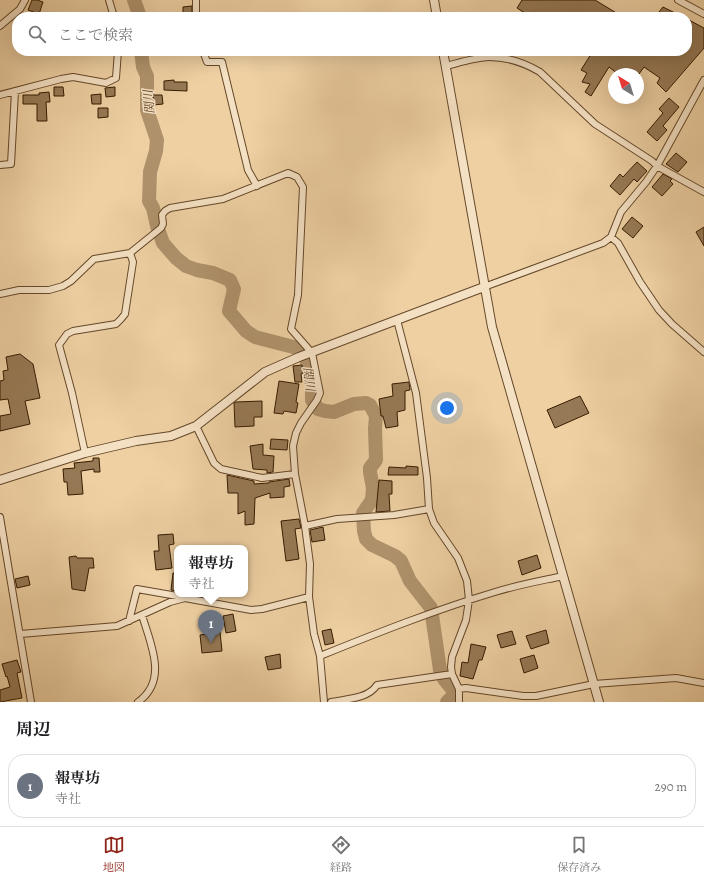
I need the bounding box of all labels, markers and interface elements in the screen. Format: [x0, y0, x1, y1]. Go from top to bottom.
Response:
search box [12, 12, 692, 56]
icon: search [26, 23, 48, 45]
text: ここで検索 [58, 25, 133, 45]
north arrow [608, 68, 644, 104]
water label: 関川 [140, 87, 158, 115]
water label: 関川 [300, 366, 319, 394]
your location [437, 398, 457, 418]
popup [174, 545, 248, 597]
text: 報専坊 [188, 553, 234, 573]
text: 寺社 [188, 575, 215, 592]
pin: 1 [198, 610, 224, 643]
text: 周辺 [16, 718, 50, 741]
text: 報専坊 [55, 768, 100, 788]
text: 1 [28, 778, 32, 795]
text: 290 m [655, 778, 687, 795]
text: 寺社 [55, 790, 81, 807]
tab: 地図 [103, 834, 125, 875]
tab: 経路 [330, 834, 352, 875]
tab: 保存済み [557, 834, 601, 875]

